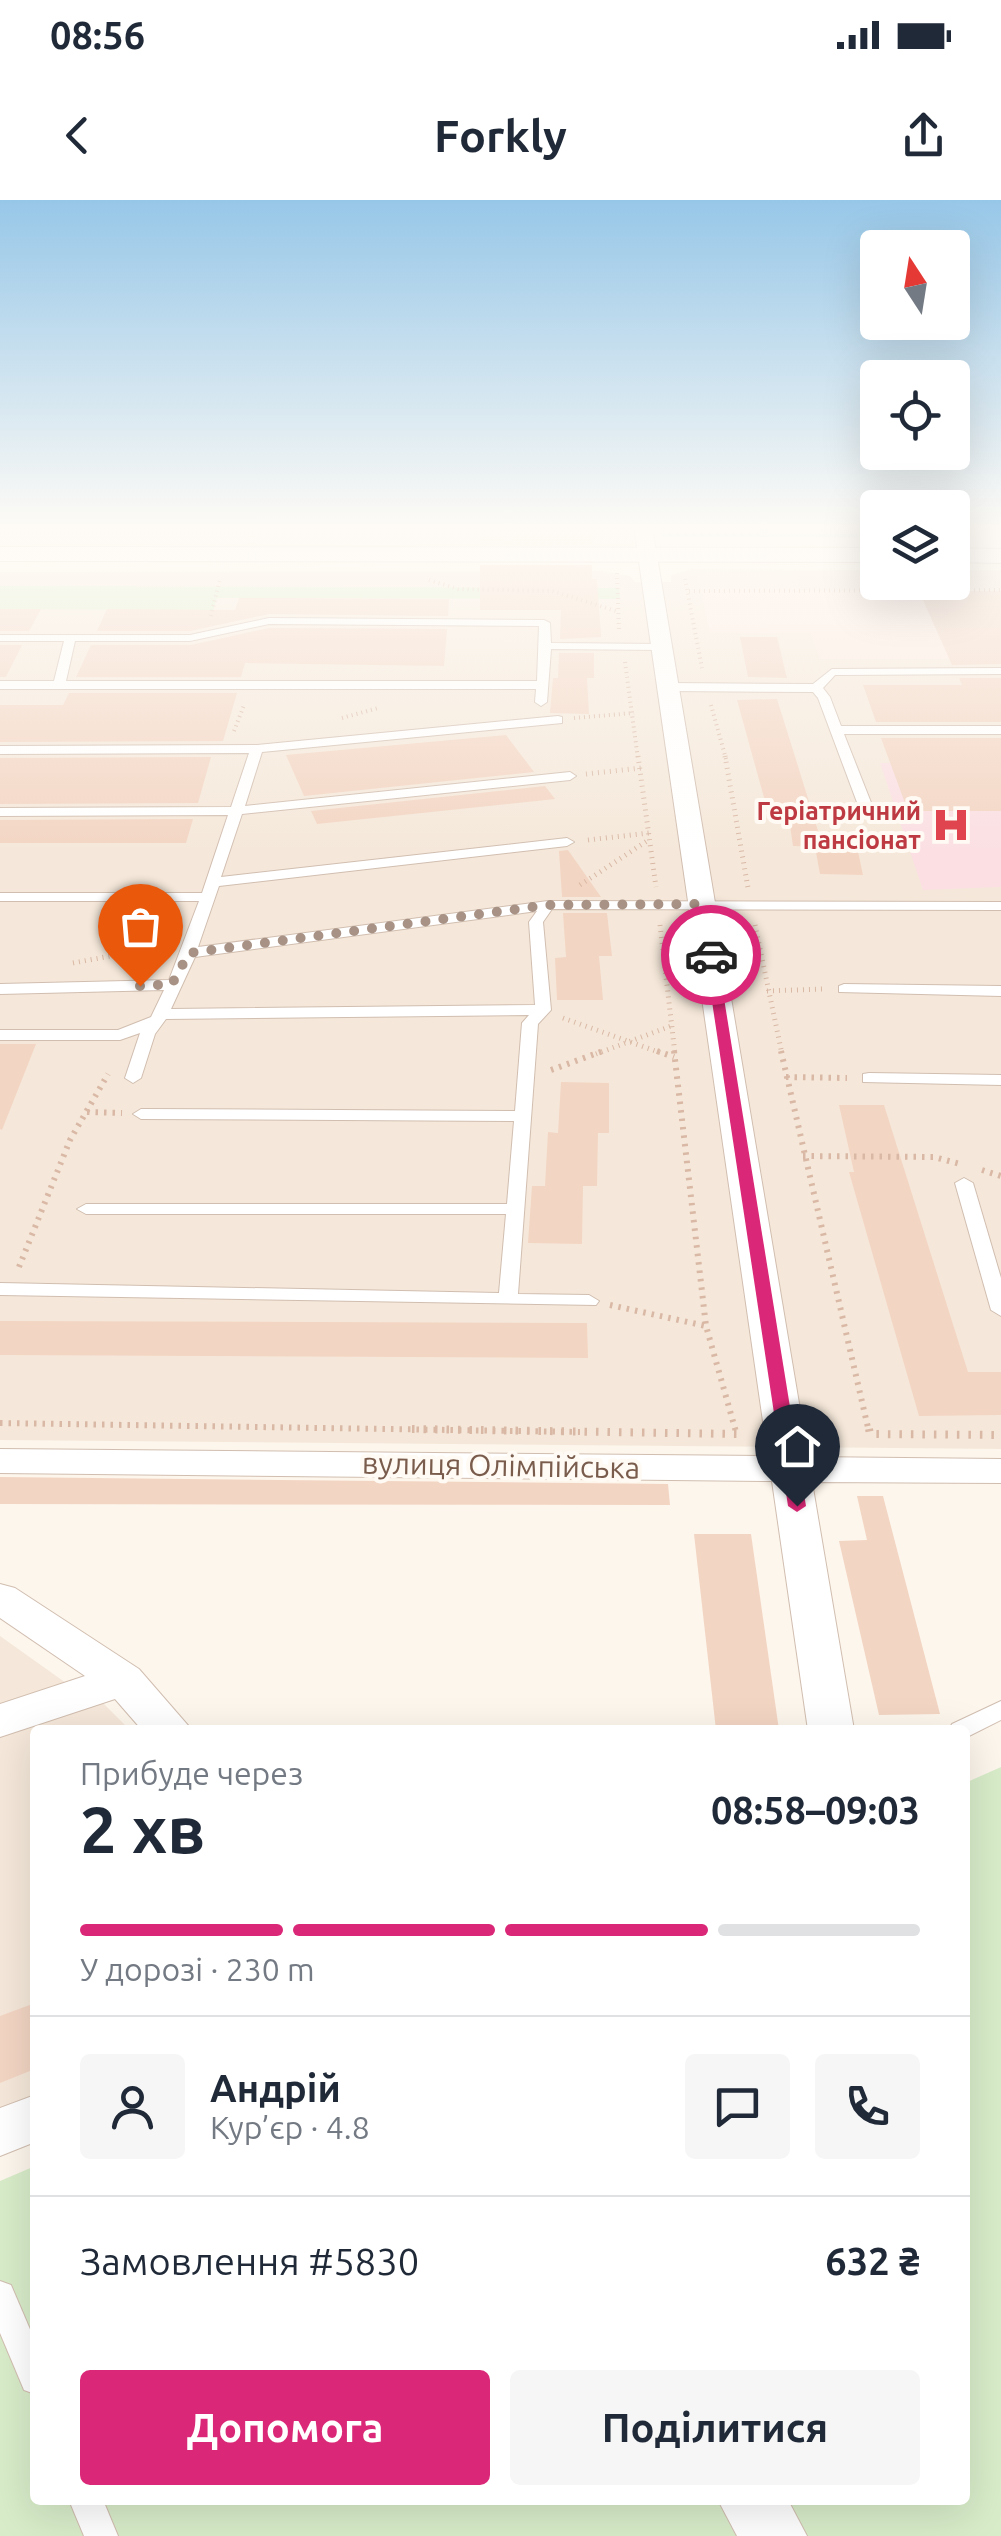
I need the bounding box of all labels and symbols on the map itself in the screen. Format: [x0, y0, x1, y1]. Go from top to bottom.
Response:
north arrow [860, 230, 970, 340]
place label: Геріатричний пансіонат [756, 797, 921, 854]
hospital icon: Геріатричний пансіонат [930, 804, 972, 846]
pin [98, 884, 183, 987]
courier [661, 905, 761, 1005]
pin [755, 1404, 840, 1507]
street label: вулиця Олімпійська [362, 1446, 640, 1484]

